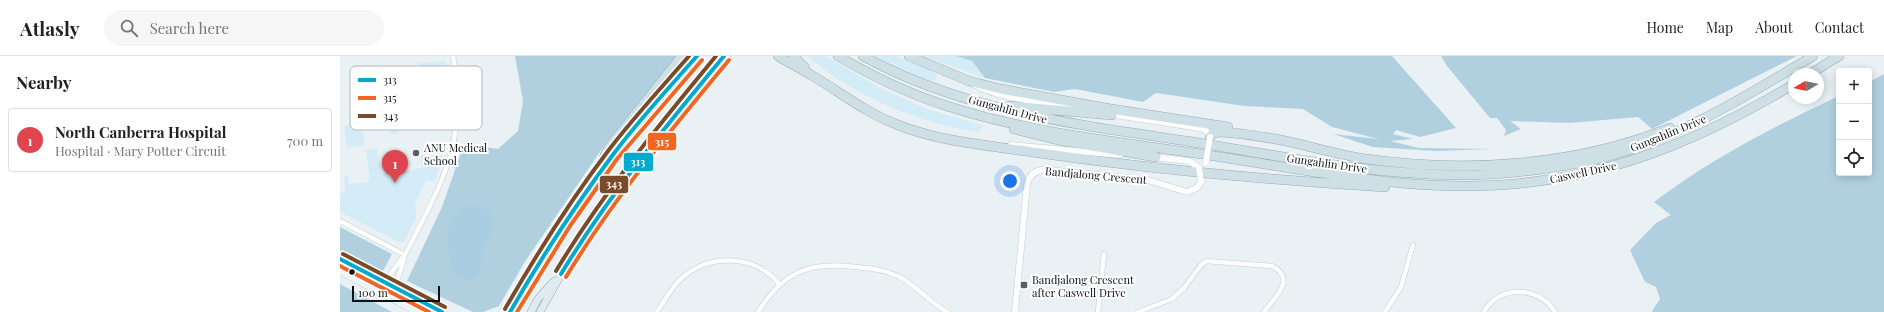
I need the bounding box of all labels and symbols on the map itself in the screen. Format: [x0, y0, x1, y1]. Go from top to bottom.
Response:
legend [350, 66, 482, 130]
north arrow [1788, 68, 1824, 104]
text: 313 [383, 72, 397, 87]
text: 315 [383, 90, 397, 105]
street label: Gungahlin Drive [967, 91, 1049, 127]
text: 343 [383, 108, 398, 123]
street label: Gungahlin Drive [1628, 111, 1709, 155]
line badge: 315 [647, 132, 677, 151]
text: 315 [655, 134, 669, 149]
place label: ANU Medical School [423, 140, 487, 168]
marker: ANU Medical School [411, 148, 421, 158]
pin: 1 [382, 150, 408, 183]
street label: Gungahlin Drive [1286, 150, 1368, 176]
line badge: 313 [623, 152, 654, 172]
text: 313 [631, 154, 645, 169]
street label: Caswell Drive [1548, 158, 1618, 186]
street label: Bandjalong Crescent [1045, 163, 1147, 187]
your location [1000, 171, 1020, 191]
line badge: 343 [599, 175, 629, 194]
text: 343 [606, 176, 622, 191]
unlabelled marker [347, 267, 357, 277]
place label: Bandjalong Crescent after Caswell Drive [1032, 272, 1134, 300]
marker: Bandjalong Crescent after Caswell Drive [1019, 280, 1029, 290]
scale bar [352, 284, 440, 303]

